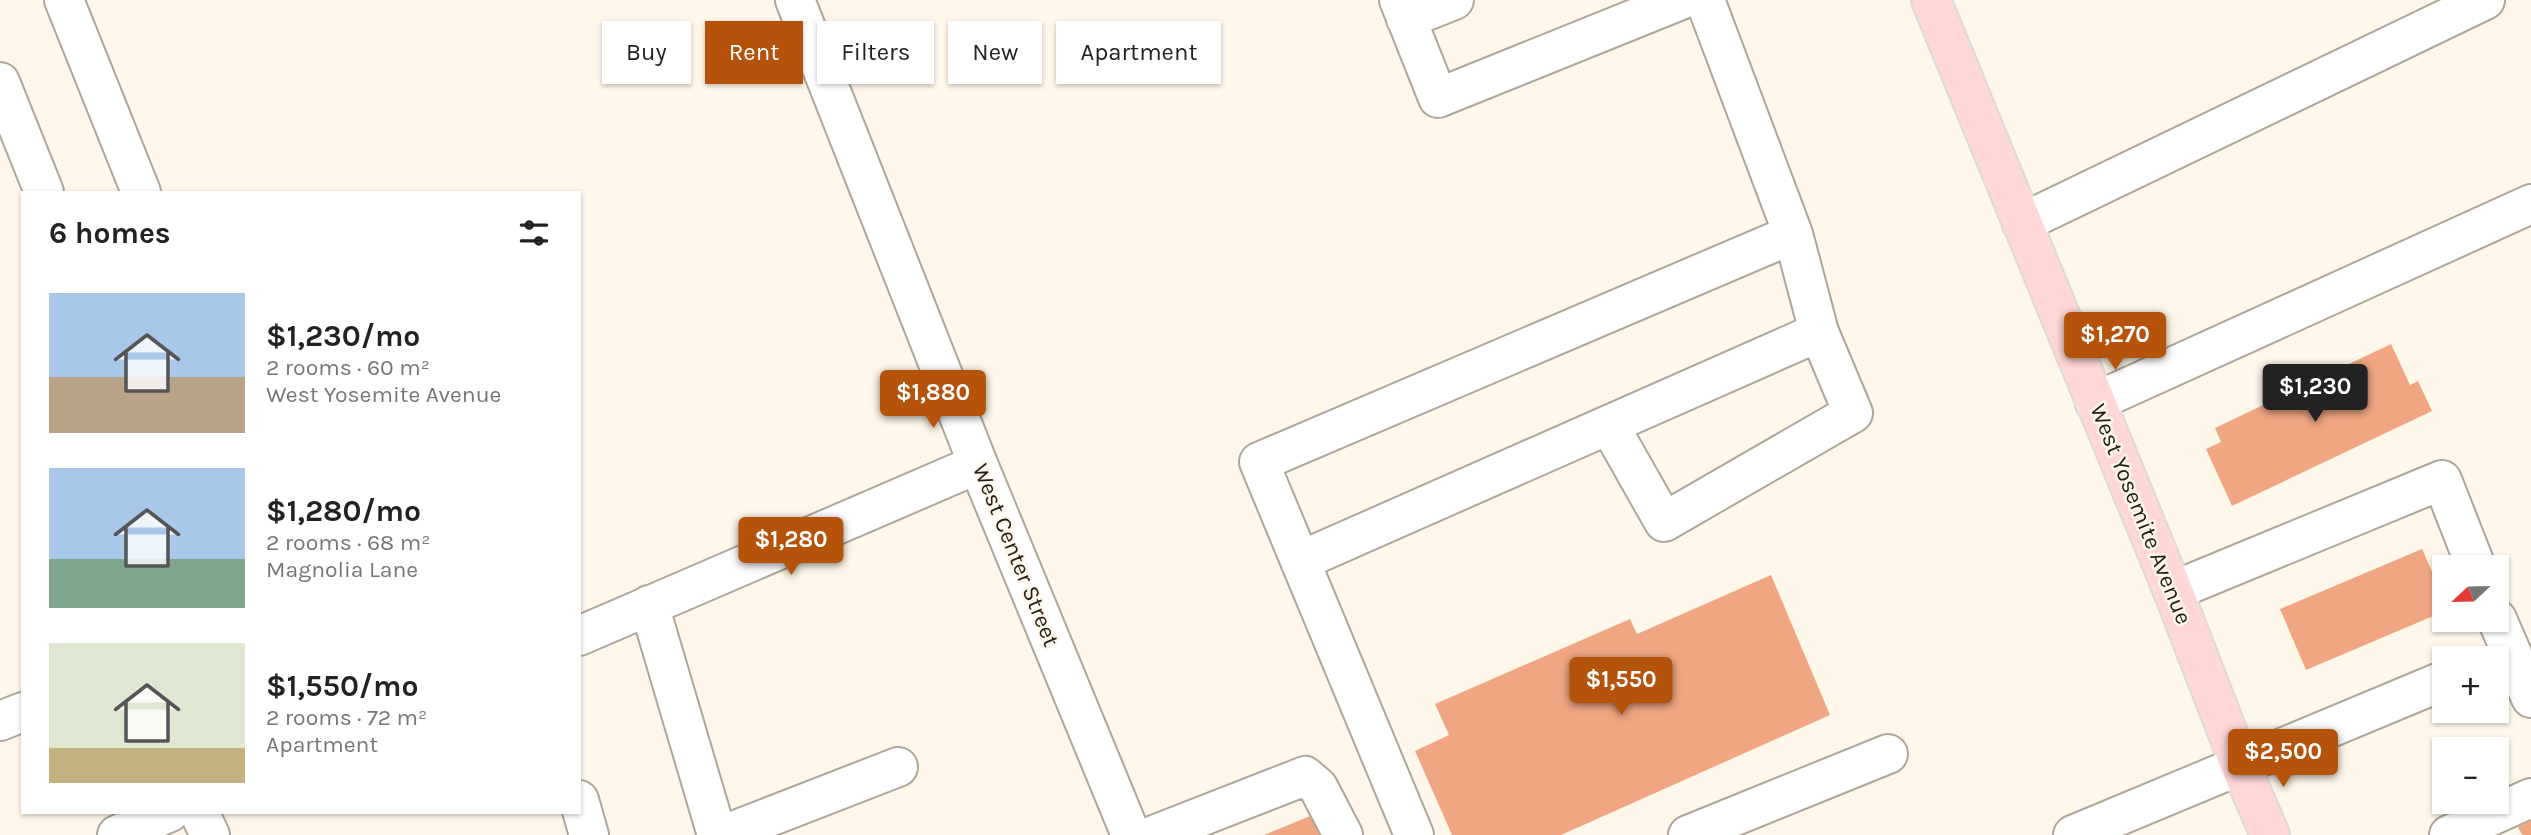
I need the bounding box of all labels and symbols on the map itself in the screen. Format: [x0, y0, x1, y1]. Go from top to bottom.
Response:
pin: $1,270 [2058, 312, 2172, 372]
pin: $1,230 [2258, 364, 2372, 424]
pin: $1,880 [876, 370, 990, 430]
street label: West Yosemite Avenue [2084, 400, 2198, 628]
street label: West Center Street [967, 460, 1065, 651]
pin: $1,280 [734, 518, 848, 577]
north arrow [2432, 555, 2510, 632]
pin: $1,550 [1564, 658, 1678, 717]
pin: $2,500 [2226, 730, 2340, 789]

